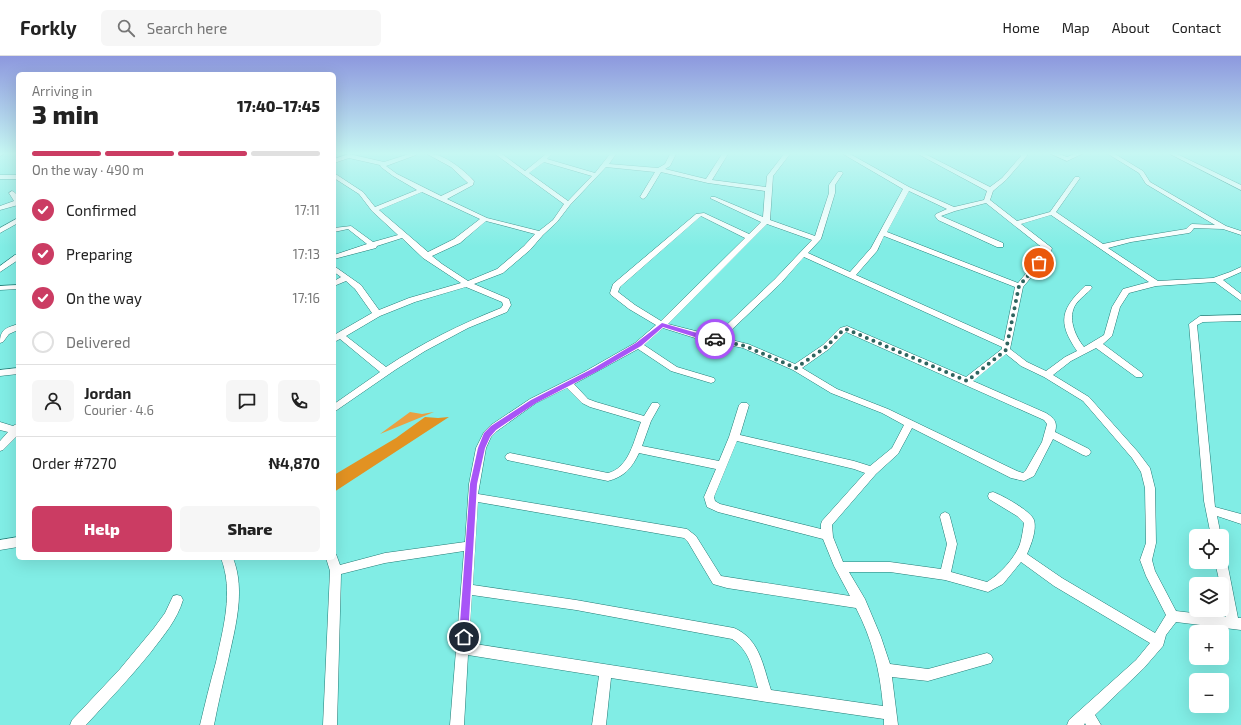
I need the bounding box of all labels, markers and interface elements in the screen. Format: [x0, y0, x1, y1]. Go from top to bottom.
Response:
search box [101, 10, 381, 46]
text: Forkly [20, 16, 77, 39]
icon: search [115, 17, 137, 39]
text: Search here [147, 19, 227, 37]
text: Home [1003, 19, 1040, 36]
text: Map [1062, 19, 1090, 36]
text: About [1112, 19, 1150, 36]
text: Contact [1172, 19, 1221, 36]
text: Arriving in [32, 83, 92, 99]
text: 17:40–17:45 [237, 97, 320, 115]
text: 3 min [32, 98, 99, 129]
text: On the way · 490 m [32, 162, 144, 178]
icon: check [32, 199, 54, 221]
text: Confirmed [66, 201, 137, 219]
text: 17:11 [295, 202, 320, 218]
icon: check [32, 243, 54, 265]
text: Preparing [66, 245, 132, 263]
text: 17:13 [293, 246, 320, 262]
pin [1022, 246, 1056, 280]
icon: bag [1028, 252, 1050, 274]
icon: check [32, 287, 54, 309]
text: On the way [66, 289, 142, 307]
text: 17:16 [292, 290, 320, 306]
courier [695, 319, 735, 359]
icon: car [704, 328, 726, 350]
text: Delivered [66, 333, 131, 351]
button: person [32, 380, 74, 422]
button: chat [226, 380, 268, 422]
button: phone [278, 380, 320, 422]
text: Jordan [84, 384, 131, 402]
text: Courier · 4.6 [84, 402, 154, 418]
text: Order #7270 [32, 454, 117, 472]
text: ₦4,870 [268, 454, 320, 472]
button: Help [32, 506, 172, 552]
button: Share [180, 506, 320, 552]
map controls [1189, 529, 1229, 713]
button: locate [1189, 529, 1229, 569]
button: layers [1189, 577, 1229, 617]
pin [447, 620, 481, 654]
button: + [1189, 625, 1229, 665]
icon: home [453, 626, 475, 648]
button: − [1189, 673, 1229, 713]

